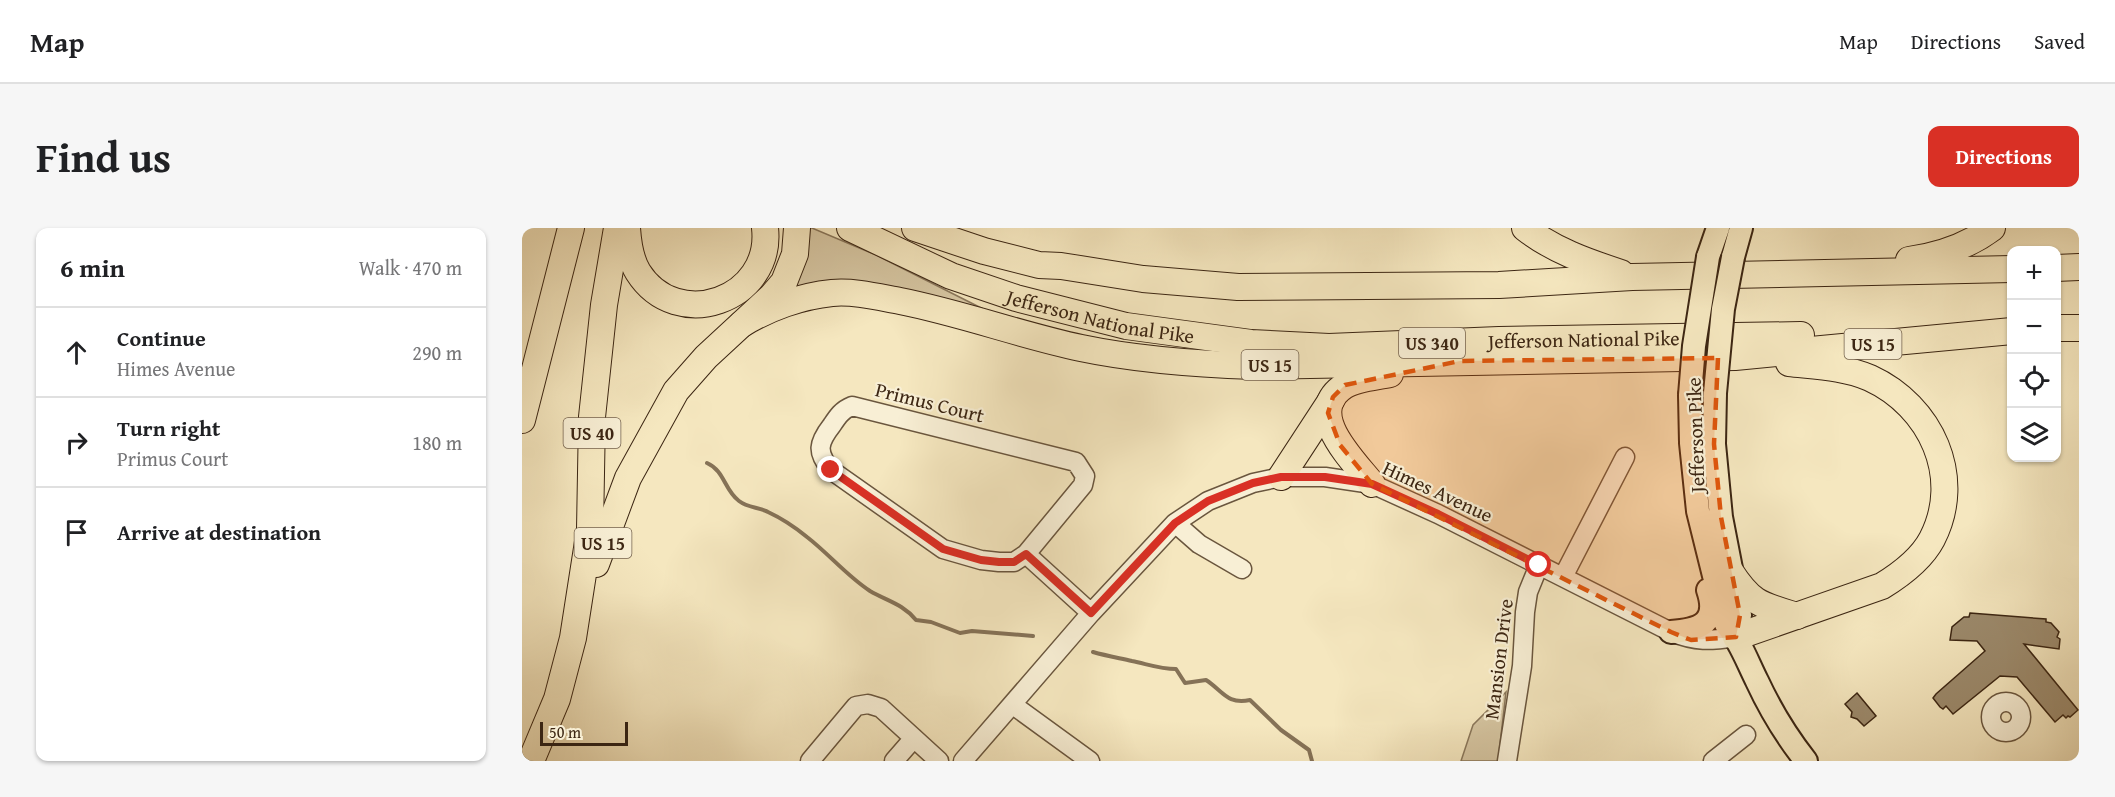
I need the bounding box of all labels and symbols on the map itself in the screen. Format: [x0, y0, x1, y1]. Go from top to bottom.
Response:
street label: Jefferson National Pike [1000, 280, 1196, 350]
street label: Jefferson National Pike [1484, 323, 1680, 355]
road number: US 340 [1399, 328, 1465, 358]
road number: US 15 [1844, 329, 1902, 359]
road number: US 15 [1242, 350, 1299, 380]
street label: Primus Court [872, 374, 988, 430]
street label: Jefferson Pike [1678, 377, 1712, 496]
road number: US 40 [564, 418, 620, 448]
street label: Himes Avenue [1378, 453, 1498, 529]
route end [817, 456, 843, 482]
road number: US 15 [574, 528, 632, 558]
route start [1525, 551, 1551, 577]
street label: Mansion Drive [1476, 597, 1520, 721]
scale bar [540, 719, 628, 746]

